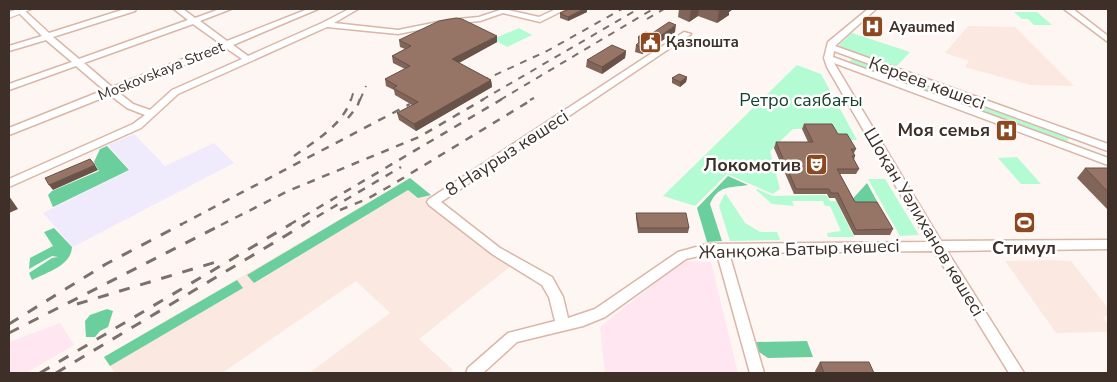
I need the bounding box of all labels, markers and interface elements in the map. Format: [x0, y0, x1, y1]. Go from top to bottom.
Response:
hospital icon: Ayaumed [861, 15, 885, 39]
place label: Ayaumed [889, 17, 955, 37]
public building icon: Қазпошта [638, 30, 662, 54]
place label: Қазпошта [666, 32, 739, 52]
street label: Moskovskaya Street [95, 36, 228, 105]
street label: Кереев көшесі [865, 51, 989, 115]
park label: Ретро саябағы [739, 88, 863, 112]
street label: 8 Наурыз көшесі [441, 104, 573, 202]
place label: Моя семья [897, 118, 990, 142]
hospital icon: Моя семья [994, 118, 1018, 142]
street label: Шоқан Уәлиханов көшесі [858, 123, 990, 321]
place label: Локомотив [704, 153, 801, 177]
theatre icon: Локомотив [805, 153, 829, 177]
sports icon: Стимул [1012, 211, 1036, 235]
street label: Жанқожа Батыр көшесі [698, 233, 900, 265]
place label: Стимул [992, 236, 1056, 260]

